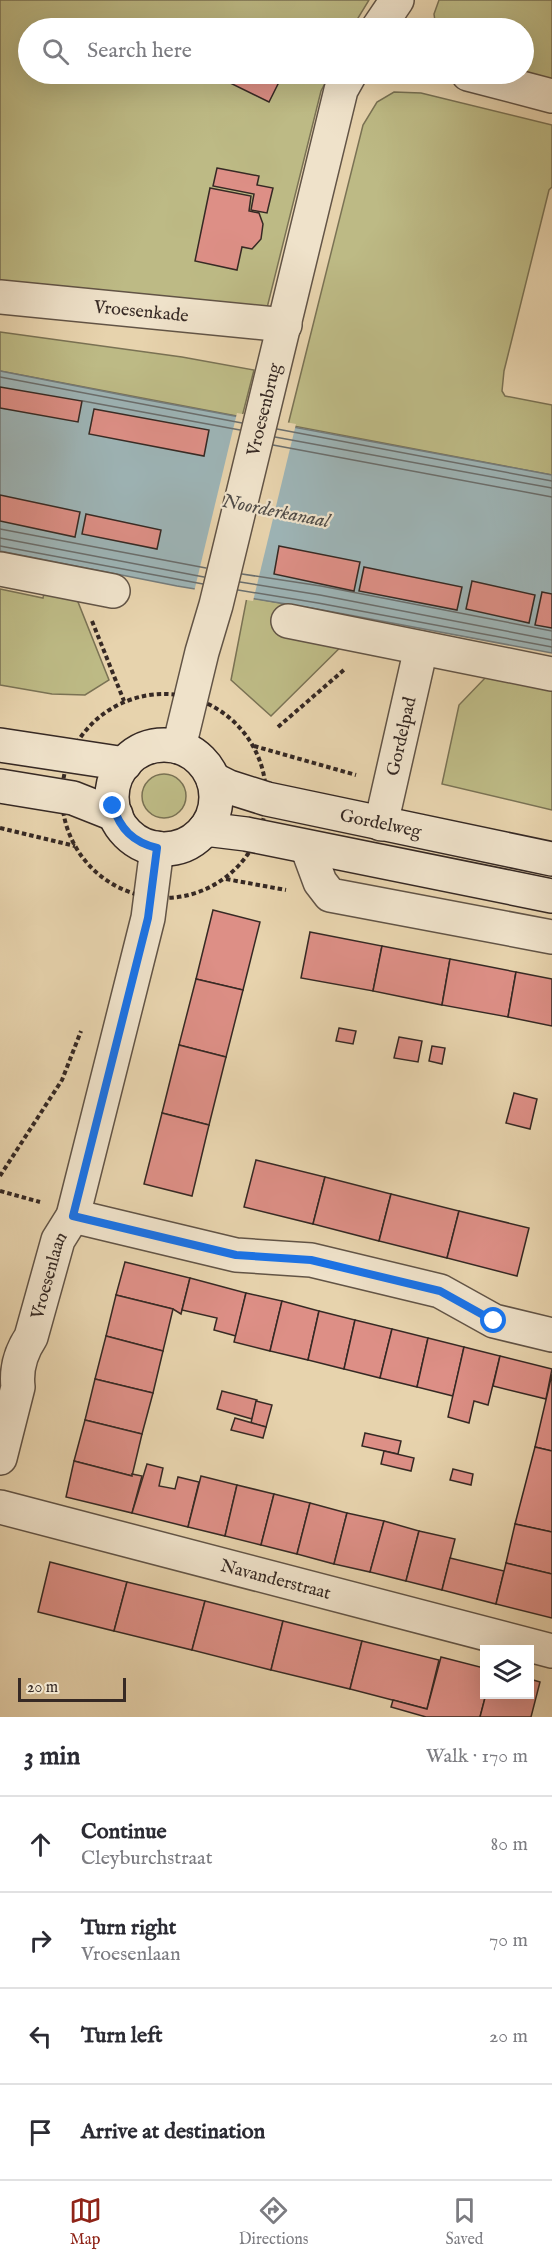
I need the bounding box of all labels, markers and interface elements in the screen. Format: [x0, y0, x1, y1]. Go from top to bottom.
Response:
search box [18, 18, 534, 84]
icon: search [39, 35, 72, 68]
text: Search here [87, 37, 192, 65]
street label: Vroesenkade [92, 296, 189, 328]
street label: Vroesenbrug [242, 361, 287, 460]
water label: Noorderkanaal [220, 489, 334, 535]
street label: Gordelpad [382, 694, 423, 778]
route end [99, 792, 125, 818]
street label: Gordelweg [338, 805, 424, 844]
street label: Vroesenlaan [26, 1227, 74, 1323]
route start [480, 1307, 506, 1333]
street label: Navanderstraat [218, 1555, 333, 1606]
map controls [480, 1645, 534, 1699]
button: layers [480, 1645, 534, 1699]
scale bar [18, 1675, 126, 1702]
text: 20 m [27, 1678, 58, 1698]
text: 3 min [24, 1740, 80, 1773]
text: Walk · 170 m [426, 1744, 528, 1769]
text: Continue [81, 1818, 167, 1846]
icon: ahead [24, 1828, 57, 1861]
text: 80 m [491, 1832, 528, 1857]
text: Cleyburchstraat [81, 1846, 213, 1871]
text: Turn right [81, 1914, 176, 1942]
icon: right [24, 1924, 57, 1957]
text: 70 m [489, 1928, 528, 1953]
text: Vroesenlaan [81, 1942, 181, 1967]
icon: left [24, 2020, 57, 2053]
text: Turn left [81, 2022, 163, 2050]
text: 20 m [489, 2024, 528, 2049]
icon: arrive [24, 2116, 57, 2149]
text: Arrive at destination [81, 2118, 265, 2146]
tab: Map [69, 2194, 102, 2250]
tab: Directions [239, 2194, 308, 2250]
tab: Saved [446, 2194, 483, 2250]

